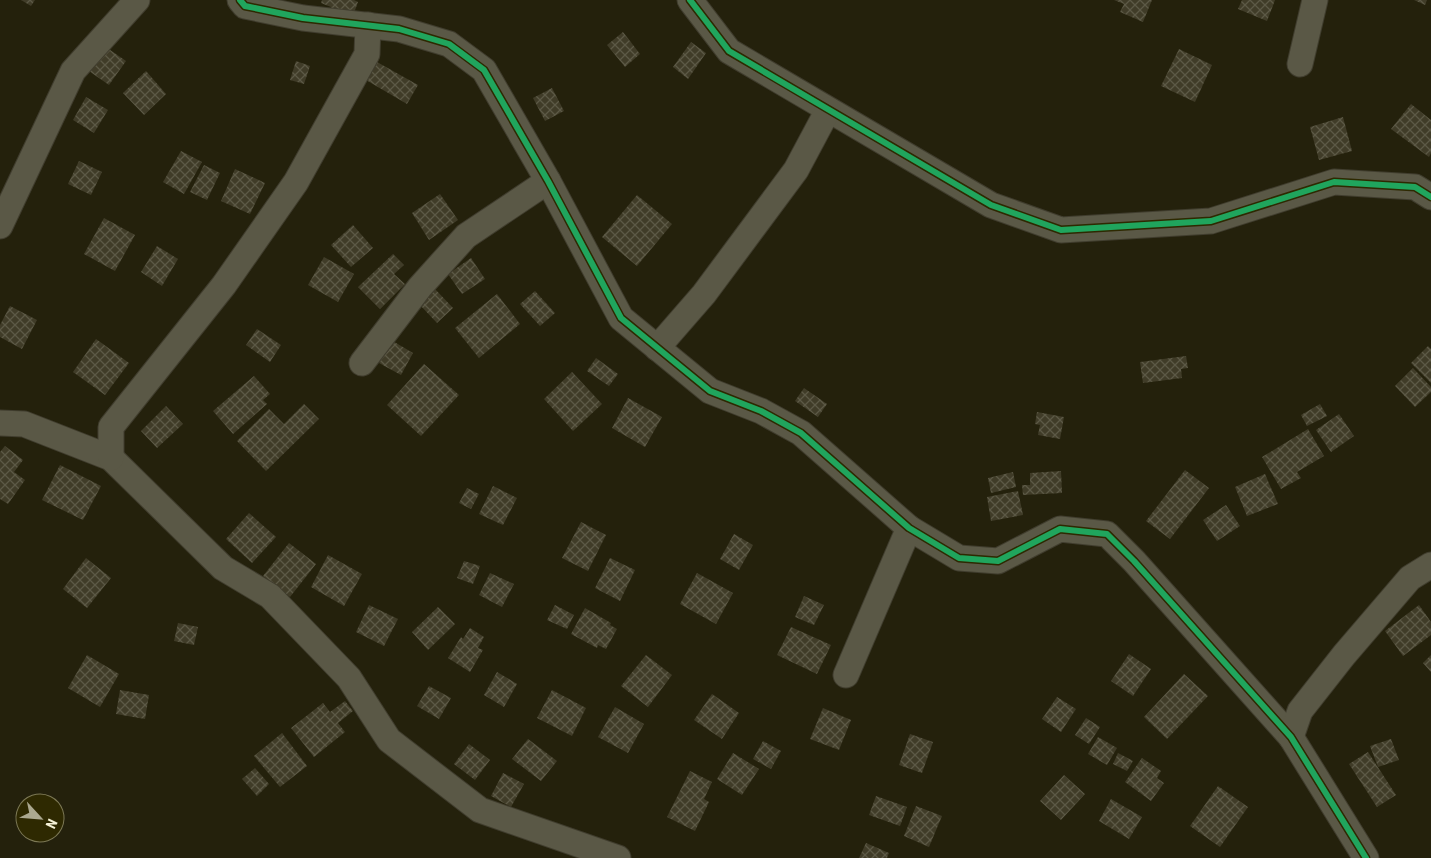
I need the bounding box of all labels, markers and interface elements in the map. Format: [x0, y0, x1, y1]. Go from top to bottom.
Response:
north arrow [15, 793, 65, 843]
text: N [43, 816, 61, 831]

